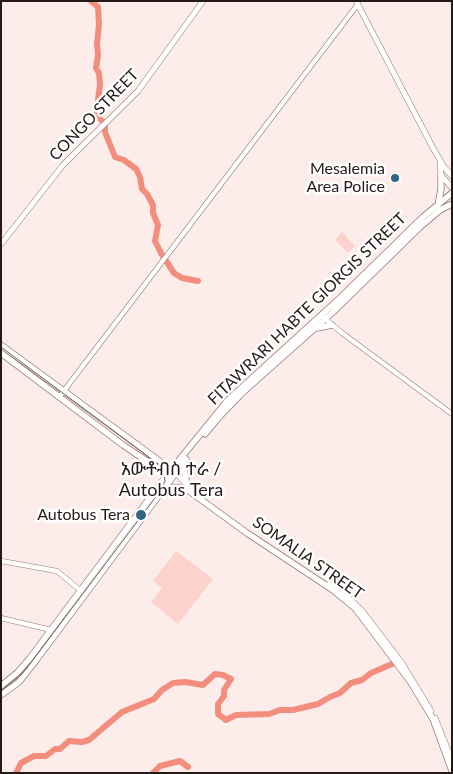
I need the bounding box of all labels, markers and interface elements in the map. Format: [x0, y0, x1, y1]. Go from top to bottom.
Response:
street label: CONGO STREET [45, 65, 143, 165]
place label: Mesalemia Area Police [306, 159, 385, 197]
marker: Mesalemia Area Police [389, 172, 401, 184]
street label: FITAWRARI HABTE GIORGIS STREET [204, 209, 410, 409]
district label: አውቶብስ ተራ / Autobus Tera [111, 458, 231, 500]
place label: Autobus Tera [37, 505, 130, 525]
marker: Autobus Tera [134, 508, 148, 522]
street label: SOMALIA STREET [249, 513, 367, 603]

